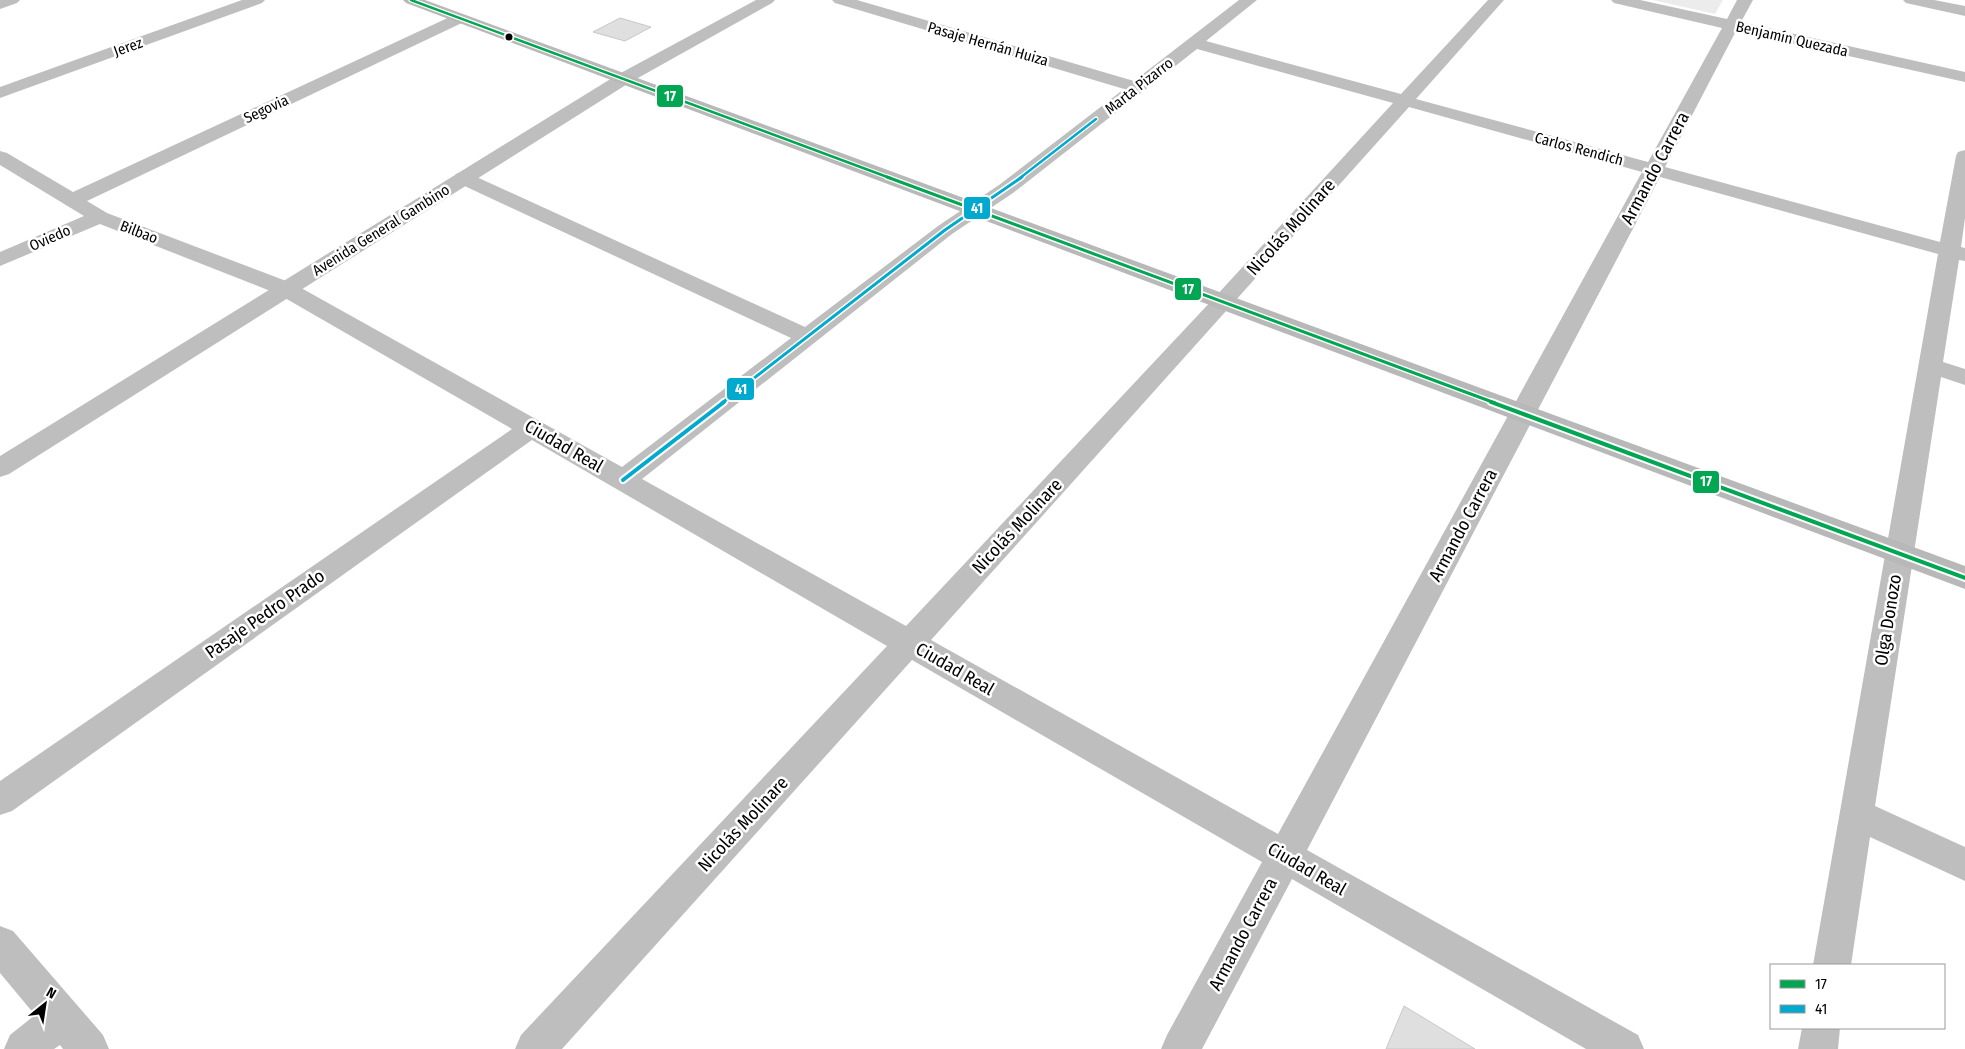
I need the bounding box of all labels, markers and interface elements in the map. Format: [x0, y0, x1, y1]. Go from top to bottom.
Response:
street label: Benjamín Quezada [1734, 17, 1850, 61]
street label: Pasaje Hernán Huiza [926, 18, 1050, 70]
unlabelled marker [504, 32, 514, 42]
street label: Jerez [111, 33, 145, 61]
street label: Marta Pizarro [1101, 54, 1177, 118]
line badge: 17 [656, 84, 684, 108]
text: 17 [664, 88, 676, 105]
street label: Segovia [241, 91, 291, 127]
street label: Armando Carrera [1616, 108, 1694, 228]
street label: Carlos Rendich [1533, 129, 1625, 169]
street label: Nicolás Molinare [1242, 174, 1340, 280]
street label: Avenida General Gambino [309, 180, 453, 280]
line badge: 41 [963, 196, 991, 220]
text: 41 [971, 200, 983, 217]
street label: Bilbao [118, 217, 161, 247]
street label: Oviedo [27, 221, 73, 255]
line badge: 17 [1174, 277, 1202, 301]
text: 17 [1182, 281, 1194, 298]
line badge: 41 [726, 377, 755, 401]
text: 41 [735, 381, 747, 398]
street label: Ciudad Real [521, 415, 607, 477]
street label: Armando Carrera [1424, 465, 1502, 585]
line badge: 17 [1692, 470, 1720, 494]
text: 17 [1700, 473, 1712, 490]
street label: Nicolás Molinare [967, 474, 1067, 578]
street label: Pasaje Pedro Prado [201, 565, 329, 663]
street label: Olga Donozo [1870, 573, 1906, 667]
street label: Ciudad Real [912, 638, 998, 700]
street label: Nicolás Molinare [693, 772, 793, 876]
street label: Ciudad Real [1264, 838, 1350, 900]
street label: Armando Carrera [1204, 874, 1282, 994]
legend [1770, 964, 1945, 1029]
text: 17 [1815, 975, 1827, 993]
north arrow [20, 979, 70, 1029]
text: N [43, 984, 59, 1003]
text: 41 [1815, 1000, 1827, 1018]

